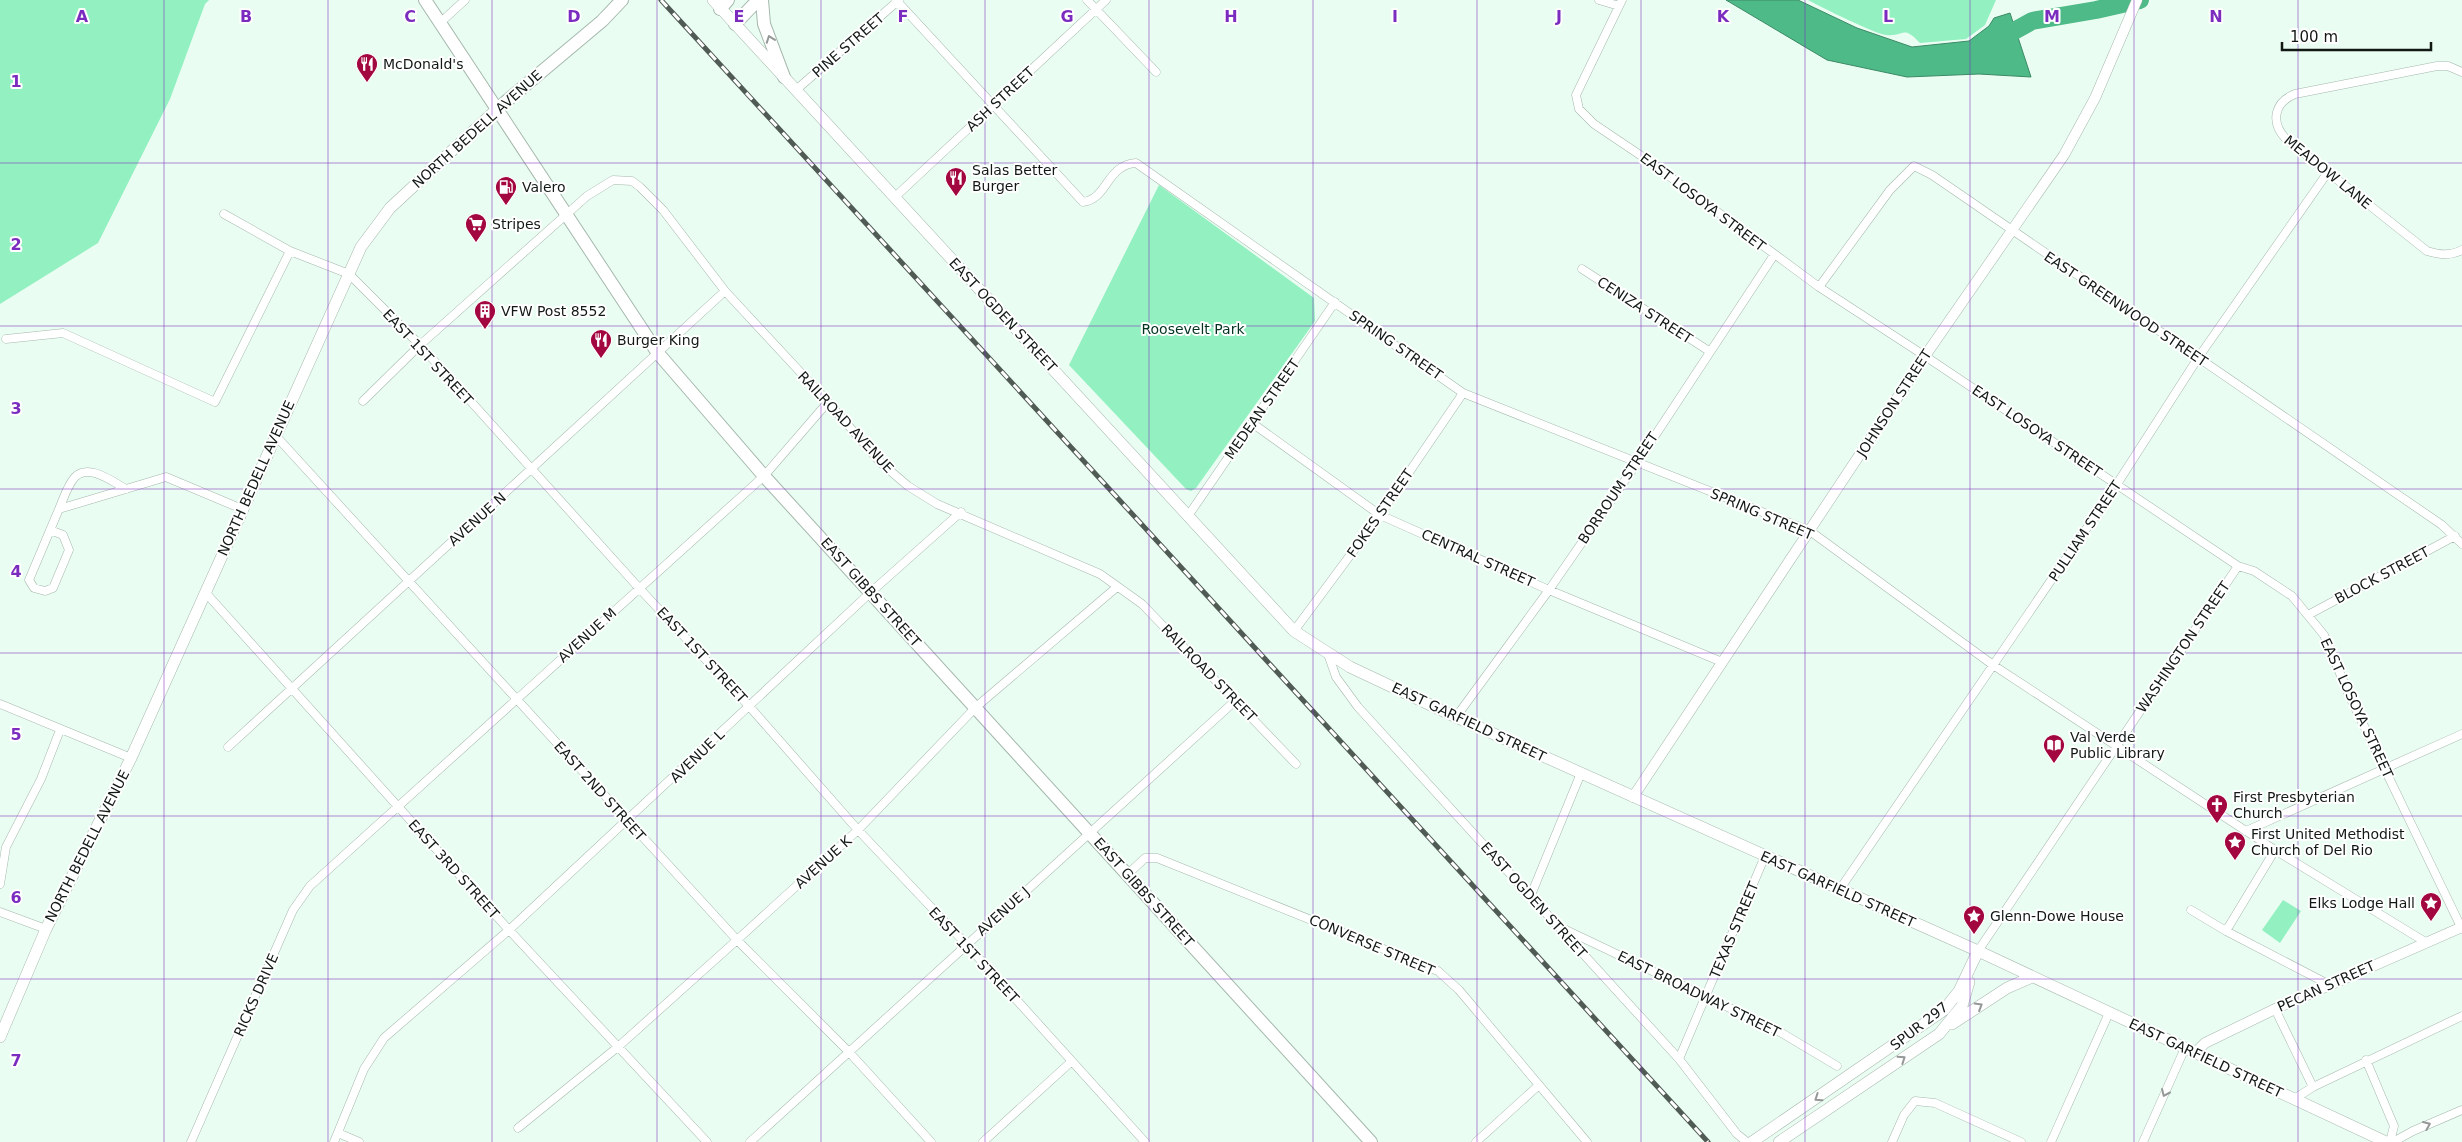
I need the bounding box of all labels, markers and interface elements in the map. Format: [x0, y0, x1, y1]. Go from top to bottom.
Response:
text: A [76, 7, 89, 26]
text: B [240, 7, 252, 26]
text: C [404, 7, 416, 26]
text: D [567, 7, 581, 26]
text: E [734, 7, 744, 26]
text: F [898, 7, 908, 26]
text: G [1060, 7, 1074, 26]
text: H [1224, 7, 1238, 26]
text: I [1392, 7, 1398, 26]
text: J [1555, 7, 1562, 26]
text: K [1717, 7, 1730, 26]
text: L [1883, 7, 1893, 26]
text: M [2044, 7, 2060, 26]
text: N [2209, 7, 2223, 26]
street label: PINE STREET [809, 9, 887, 80]
scale bar [2282, 20, 2431, 52]
text: 100 m [2290, 28, 2338, 46]
one-way arrow [766, 36, 776, 44]
restaurant icon: McDonald's [355, 52, 379, 83]
place label: McDonald's [383, 56, 464, 72]
street label: ASH STREET [963, 63, 1038, 134]
street label: NORTH BEDELL AVENUE [409, 67, 545, 191]
text: 1 [10, 72, 22, 91]
street label: MEADOW LANE [2281, 132, 2375, 212]
street label: EAST LOSOYA STREET [1637, 150, 1769, 255]
place label: Salas Better Burger [972, 162, 1057, 194]
restaurant icon: Salas Better Burger [944, 166, 968, 197]
fuel station icon: Valero [494, 175, 518, 206]
place label: Valero [522, 179, 566, 195]
supermarket icon: Stripes [464, 212, 488, 243]
place label: Stripes [492, 216, 541, 232]
text: 2 [10, 235, 22, 254]
street label: EAST GREENWOOD STREET [2041, 248, 2211, 370]
street label: EAST OGDEN STREET [946, 255, 1060, 376]
street label: CENIZA STREET [1594, 273, 1696, 347]
building icon: VFW Post 8552 [473, 299, 497, 330]
place label: VFW Post 8552 [501, 303, 606, 319]
street label: EAST 1ST STREET [380, 306, 477, 408]
street label: SPRING STREET [1346, 307, 1446, 383]
park label: Roosevelt Park [1141, 321, 1245, 337]
restaurant icon: Burger King [589, 328, 613, 359]
place label: Burger King [617, 332, 700, 348]
street label: JOHNSON STREET [1853, 346, 1935, 460]
street label: MEDEAN STREET [1221, 356, 1303, 462]
street label: RAILROAD AVENUE [795, 368, 897, 476]
street label: EAST LOSOYA STREET [1969, 382, 2105, 481]
street label: NORTH BEDELL AVENUE [214, 398, 298, 558]
text: 3 [10, 399, 22, 418]
street label: BORROUM STREET [1575, 429, 1662, 547]
street label: FOKES STREET [1344, 466, 1417, 560]
street label: PULLIAM STREET [2045, 477, 2125, 584]
street label: SPRING STREET [1708, 485, 1816, 543]
street label: AVENUE N [445, 489, 509, 549]
street label: CENTRAL STREET [1419, 526, 1537, 590]
street label: EAST GIBBS STREET [818, 534, 924, 650]
street label: BLOCK STREET [2332, 543, 2432, 607]
text: 4 [10, 562, 22, 581]
street label: WASHINGTON STREET [2133, 578, 2233, 716]
street label: EAST 1ST STREET [654, 604, 751, 706]
street label: AVENUE M [554, 605, 620, 665]
street label: RAILROAD STREET [1158, 621, 1260, 725]
street label: EAST LOSOYA STREET [2317, 635, 2397, 781]
street label: EAST GARFIELD STREET [1390, 679, 1549, 765]
text: 5 [10, 725, 22, 744]
street label: AVENUE L [667, 726, 727, 786]
place label: Val Verde Public Library [2070, 729, 2165, 761]
library icon: Val Verde Public Library [2042, 733, 2066, 764]
street label: EAST 2ND STREET [551, 738, 649, 844]
street label: NORTH BEDELL AVENUE [42, 767, 132, 925]
place label: First Presbyterian Church [2233, 789, 2355, 821]
church icon: First Presbyterian Church [2205, 793, 2229, 824]
street label: EAST 3RD STREET [405, 816, 503, 922]
place label: First United Methodist Church of Del Rio [2251, 826, 2405, 858]
place icon: First United Methodist Church of Del Rio [2223, 830, 2247, 861]
street label: AVENUE K [792, 832, 855, 891]
street label: EAST GIBBS STREET [1091, 834, 1197, 950]
street label: EAST OGDEN STREET [1478, 839, 1590, 961]
street label: EAST GARFIELD STREET [1758, 848, 1918, 931]
street label: TEXAS STREET [1706, 879, 1762, 982]
street label: AVENUE J [973, 883, 1033, 939]
text: 6 [10, 888, 22, 907]
place icon: Elks Lodge Hall [2419, 891, 2443, 922]
place label: Elks Lodge Hall [2309, 895, 2415, 911]
street label: EAST 1ST STREET [926, 904, 1023, 1006]
place icon: Glenn-Dowe House [1962, 904, 1986, 935]
place label: Glenn-Dowe House [1990, 908, 2124, 924]
street label: CONVERSE STREET [1307, 911, 1438, 979]
street label: EAST BROADWAY STREET [1615, 948, 1783, 1041]
street label: RICKS DRIVE [231, 951, 281, 1039]
street label: PECAN STREET [2275, 957, 2378, 1015]
street label: SPUR 297 [1887, 999, 1951, 1053]
one-way arrow [1973, 1002, 1982, 1012]
street label: EAST GARFIELD STREET [2127, 1015, 2286, 1101]
text: 7 [10, 1051, 22, 1070]
one-way arrow [1897, 1056, 1906, 1066]
one-way arrow [2161, 1088, 2172, 1097]
one-way arrow [1814, 1091, 1823, 1101]
one-way arrow [2422, 1121, 2431, 1131]

